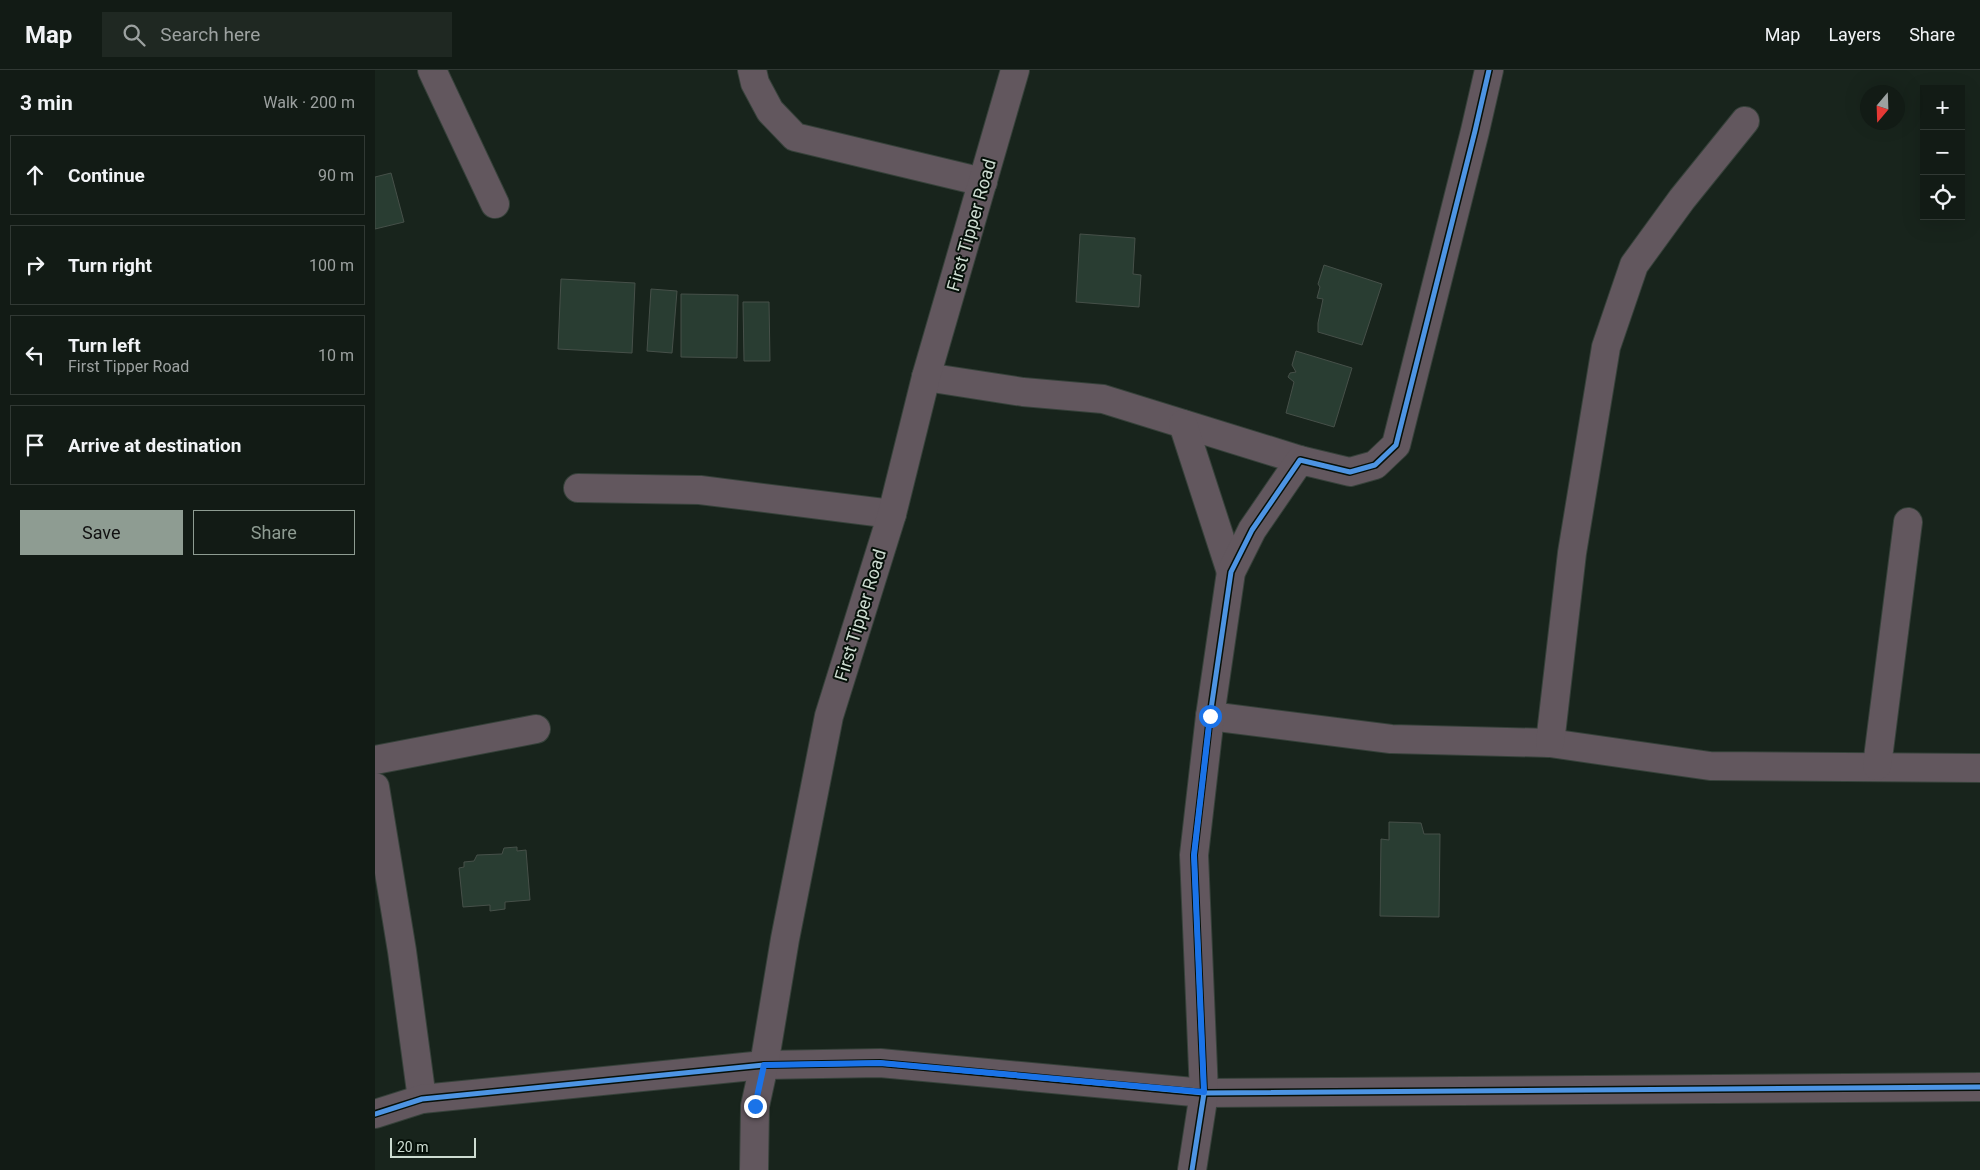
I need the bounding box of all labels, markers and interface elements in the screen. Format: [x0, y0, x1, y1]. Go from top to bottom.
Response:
search box [102, 12, 452, 57]
text: Map [25, 21, 72, 49]
icon: search [120, 21, 148, 49]
text: Search here [160, 23, 260, 46]
text: Map [1765, 24, 1800, 45]
text: Layers [1828, 24, 1881, 45]
text: Share [1909, 24, 1955, 45]
north arrow [1860, 85, 1905, 130]
map controls [1920, 85, 1965, 220]
button: + [1920, 85, 1965, 130]
text: 3 min [20, 91, 73, 115]
text: Walk · 200 m [263, 93, 355, 112]
button: − [1920, 130, 1965, 175]
street label: First Tipper Road [942, 157, 1000, 293]
icon: ahead [21, 161, 49, 189]
text: Continue [68, 164, 145, 187]
text: 90 m [318, 166, 354, 185]
button: locate [1920, 175, 1965, 220]
icon: right [21, 251, 49, 279]
text: Turn right [68, 254, 152, 277]
text: 100 m [309, 256, 354, 275]
text: Turn left [68, 334, 141, 357]
icon: left [21, 341, 49, 369]
text: 10 m [318, 346, 354, 365]
text: First Tipper Road [68, 357, 189, 376]
icon: arrive [21, 431, 49, 459]
text: Arrive at destination [68, 434, 241, 457]
button: Save [20, 510, 183, 555]
button: Share [193, 510, 355, 555]
street label: First Tipper Road [830, 547, 890, 683]
route start [1199, 705, 1222, 728]
route end [744, 1095, 767, 1118]
scale bar [390, 1135, 476, 1158]
text: 20 m [397, 1139, 429, 1155]

